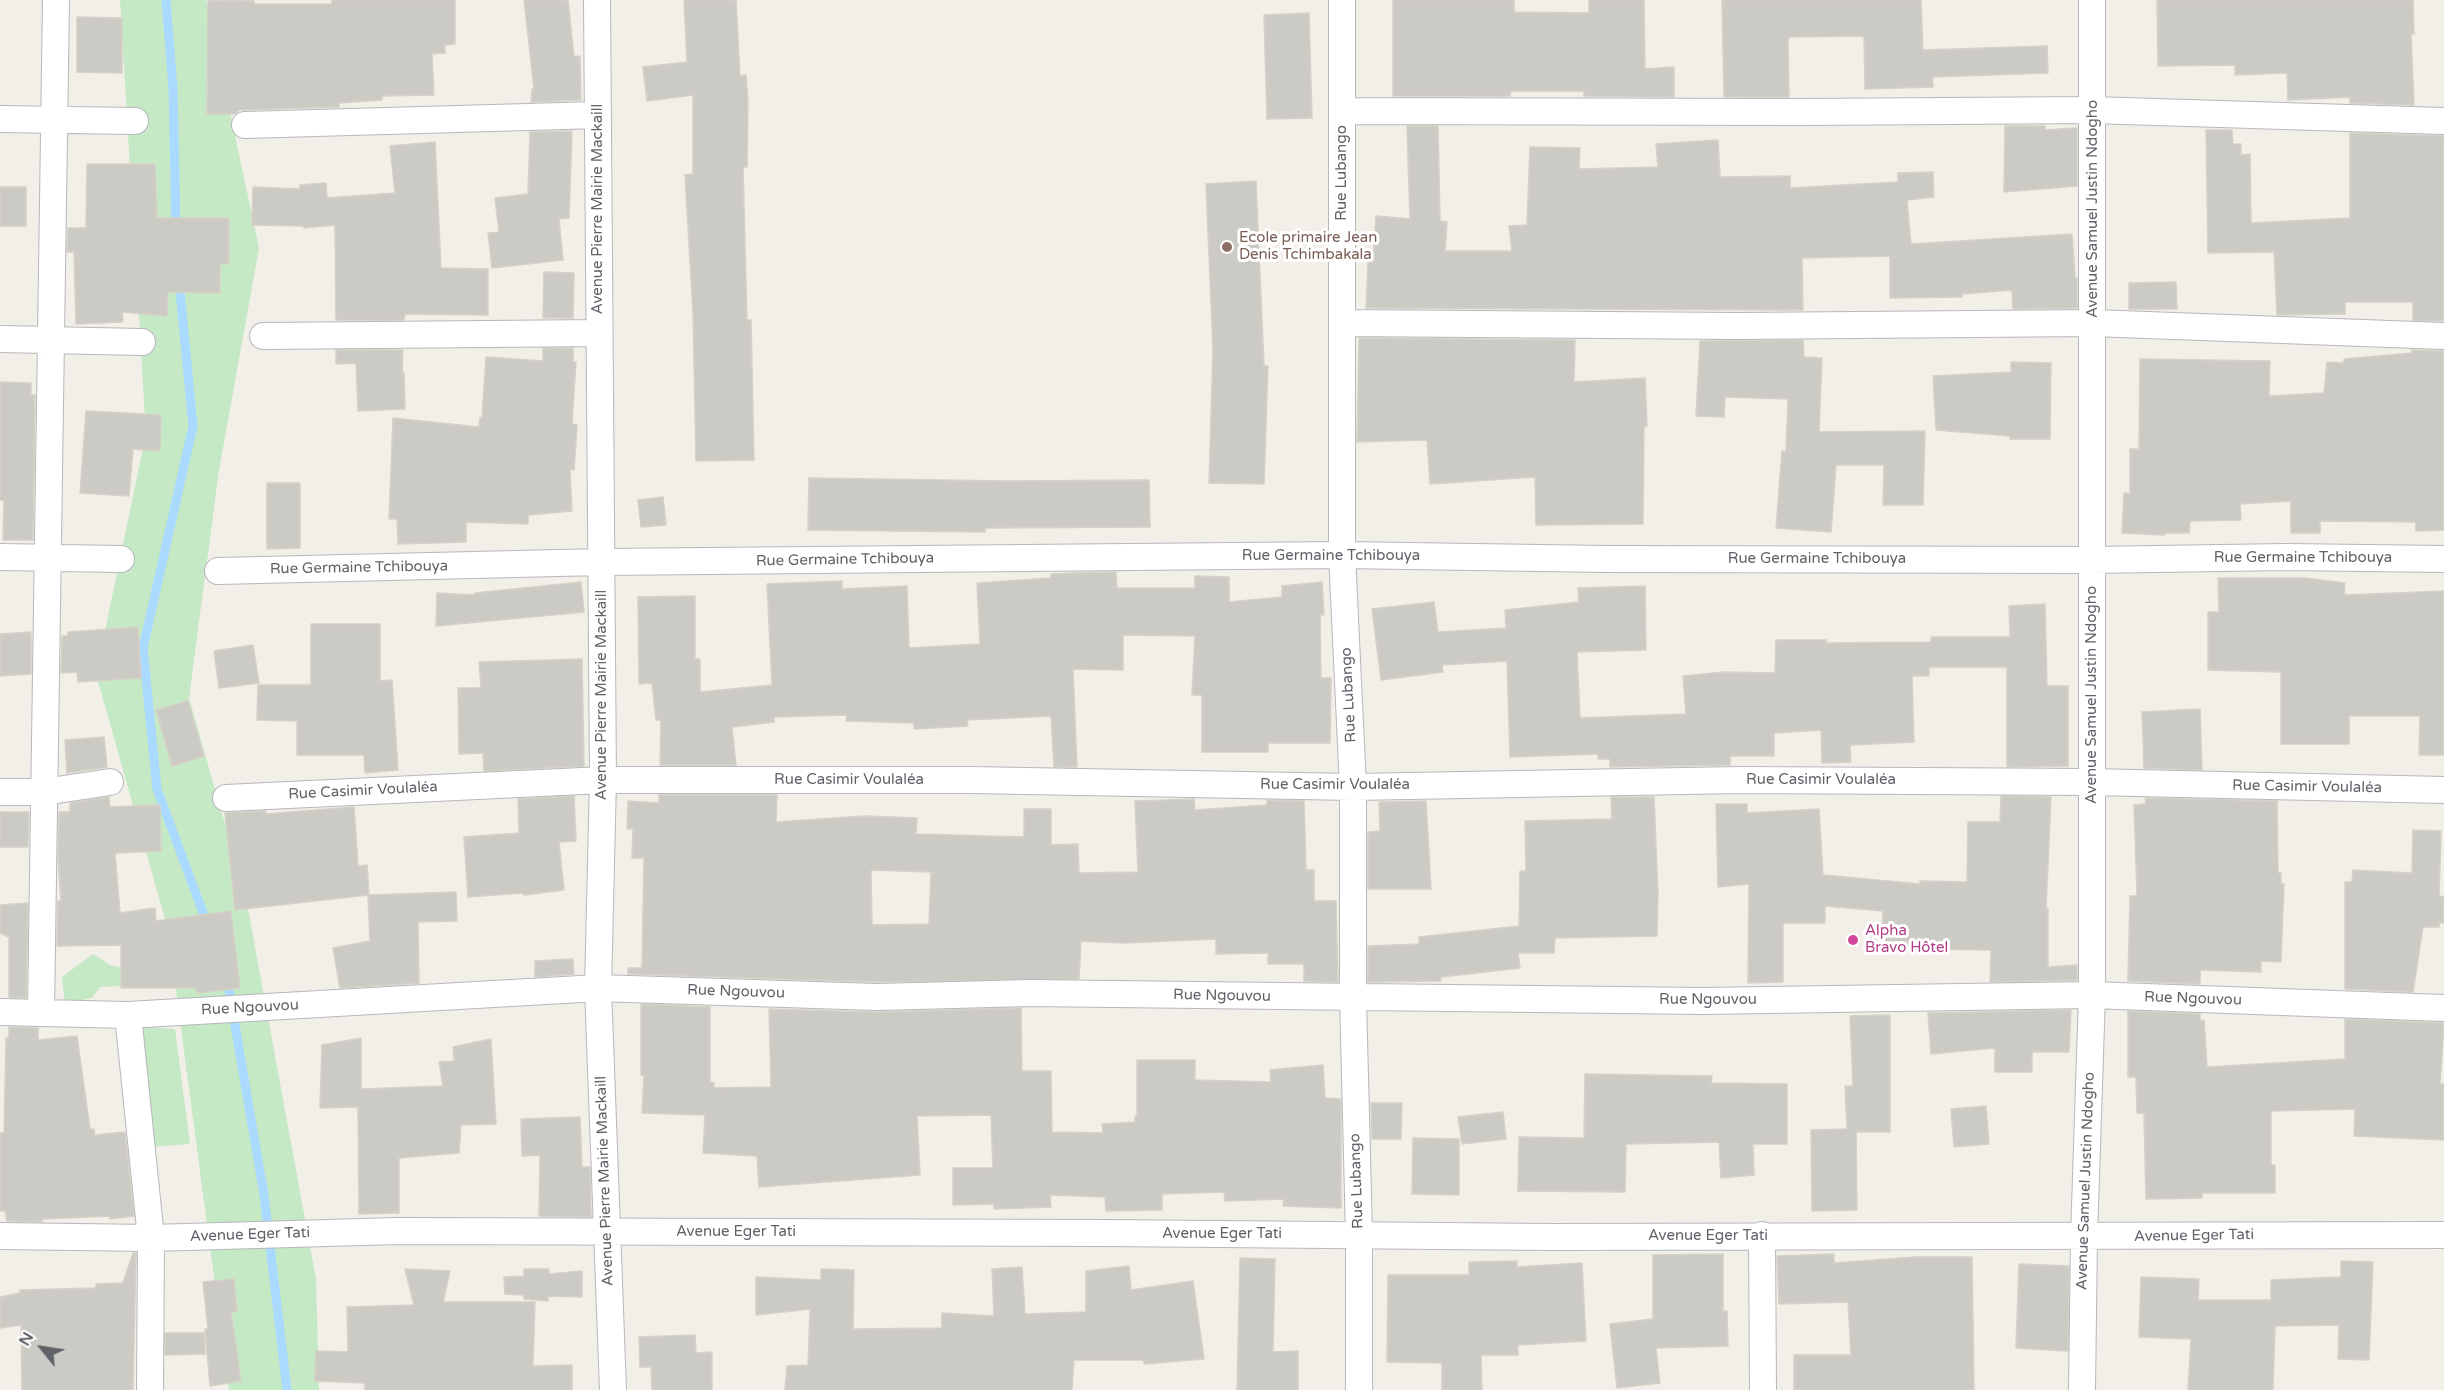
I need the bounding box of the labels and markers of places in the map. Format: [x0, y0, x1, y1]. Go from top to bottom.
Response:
place label: Ecole primaire Jean Denis Tchimbakala [1239, 229, 1377, 264]
marker: Ecole primaire Jean Denis Tchimbakala [1220, 240, 1234, 254]
place label: Alpha Bravo Hôtel [1865, 922, 1948, 957]
marker: Alpha Bravo Hôtel [1846, 933, 1860, 947]

